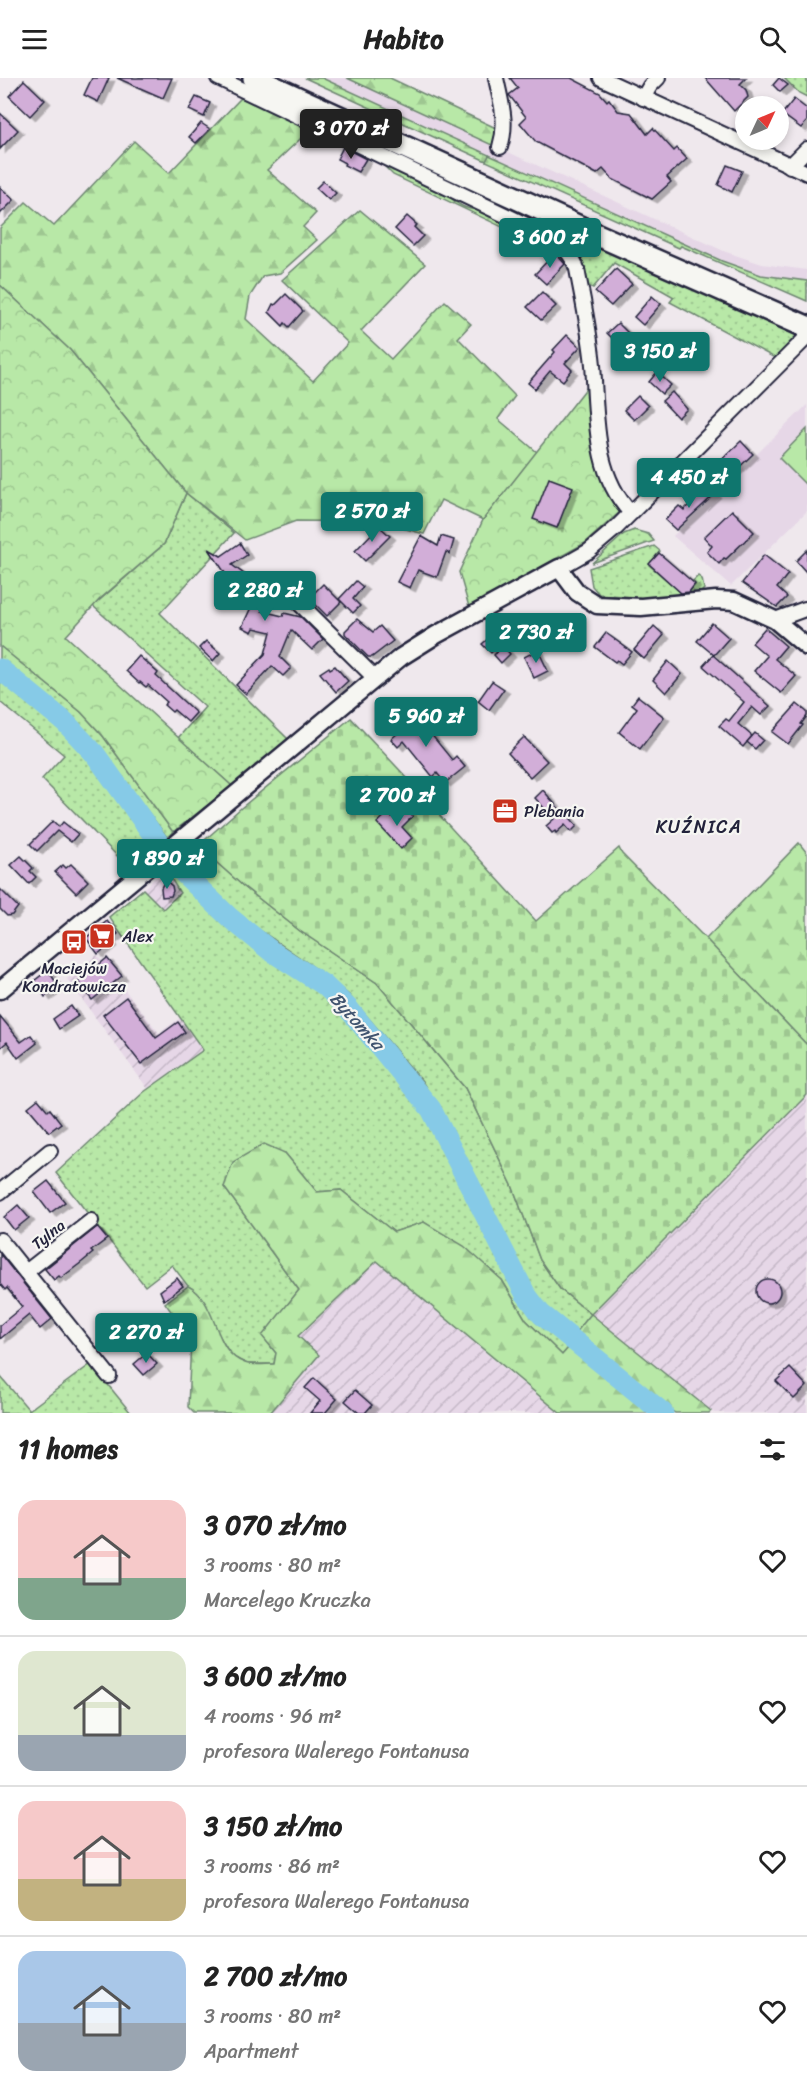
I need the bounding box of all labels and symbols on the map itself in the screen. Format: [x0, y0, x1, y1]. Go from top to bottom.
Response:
north arrow [735, 96, 789, 150]
pin: 3 070 zł [289, 109, 413, 160]
pin: 3 600 zł [488, 218, 612, 269]
pin: 3 150 zł [598, 332, 722, 383]
pin: 4 450 zł [627, 458, 751, 509]
pin: 2 570 zł [310, 492, 434, 543]
pin: 2 280 zł [203, 571, 327, 622]
pin: 2 730 zł [474, 613, 598, 664]
pin: 5 960 zł [364, 697, 488, 748]
pin: 2 700 zł [335, 776, 459, 827]
office icon: Plebania [490, 796, 520, 826]
place label: Plebania [524, 797, 584, 826]
district label: KUŹNICA [656, 811, 742, 843]
pin: 1 890 zł [105, 839, 229, 890]
supermarket icon: Alex [87, 921, 117, 951]
place label: Alex [121, 922, 154, 951]
bus stop icon: Maciejów Kondratowicza [59, 927, 89, 957]
place label: Maciejów Kondratowicza [22, 954, 127, 1001]
water label: Bytomka [322, 984, 394, 1059]
street label: Tylna [25, 1212, 72, 1257]
pin: 2 270 zł [84, 1313, 208, 1364]

